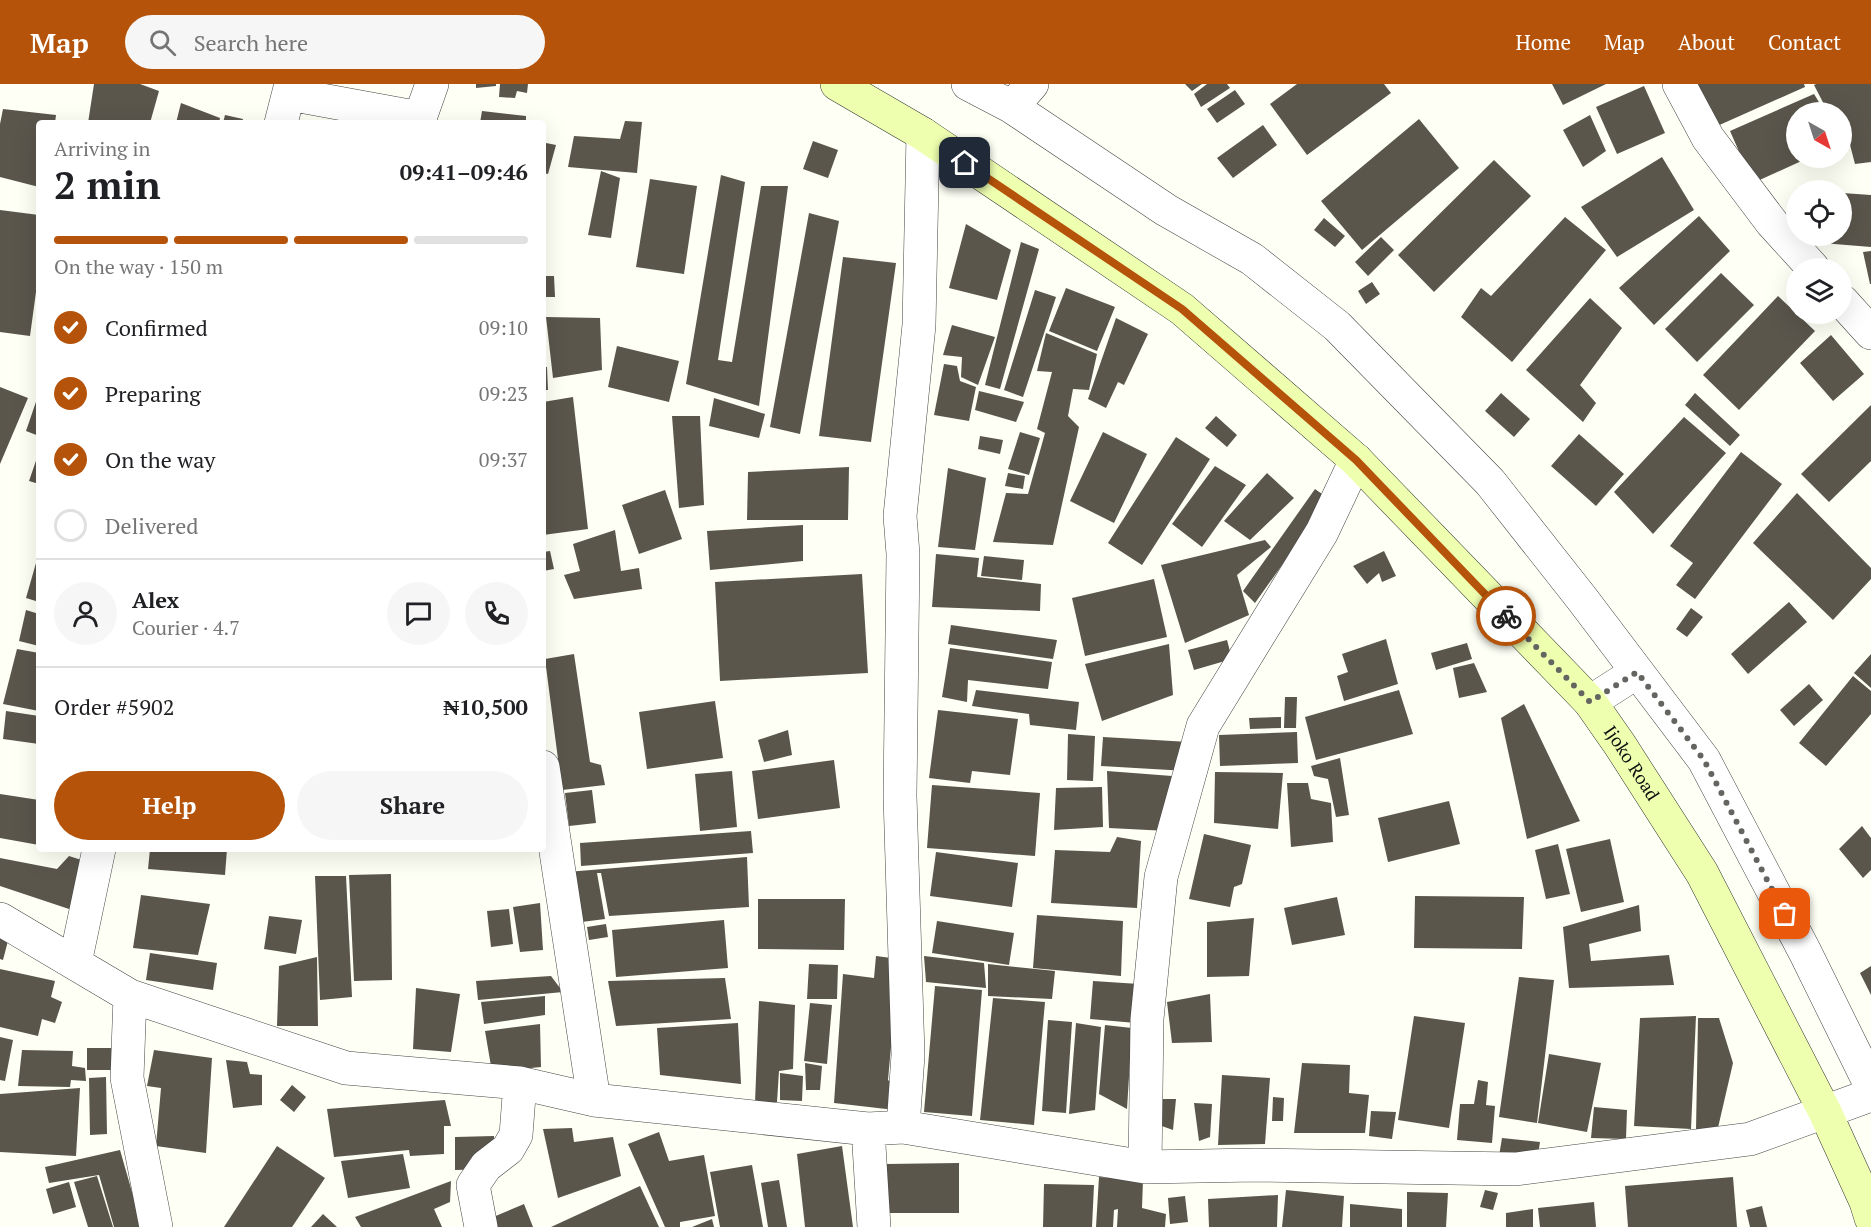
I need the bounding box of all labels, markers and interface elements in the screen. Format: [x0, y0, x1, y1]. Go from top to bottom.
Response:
search box [125, 15, 545, 69]
text: Map [30, 24, 89, 61]
icon: search [146, 26, 179, 59]
text: Search here [194, 28, 308, 57]
text: Home [1515, 28, 1571, 56]
text: Map [1604, 28, 1645, 56]
text: About [1678, 28, 1735, 56]
text: Contact [1768, 28, 1841, 56]
north arrow [1786, 102, 1852, 168]
map controls [1786, 102, 1852, 324]
text: Arriving in [54, 135, 150, 162]
pin [939, 137, 990, 188]
icon: home [948, 146, 981, 179]
text: 09:41–09:46 [400, 157, 528, 186]
text: 2 min [54, 158, 161, 210]
button: locate [1786, 180, 1852, 246]
text: On the way · 150 m [54, 253, 223, 280]
button: layers [1786, 258, 1852, 324]
icon: check [54, 311, 87, 344]
text: Confirmed [105, 313, 208, 342]
text: 09:10 [479, 314, 528, 341]
icon: check [54, 377, 87, 410]
text: Preparing [105, 379, 201, 408]
text: 09:23 [479, 380, 528, 407]
icon: check [54, 443, 87, 476]
text: On the way [105, 445, 215, 474]
text: 09:37 [479, 446, 528, 473]
text: Delivered [105, 511, 198, 540]
button: person [54, 582, 117, 645]
button: chat [387, 582, 450, 645]
button: phone [465, 582, 528, 645]
text: Alex [132, 585, 179, 614]
courier [1476, 586, 1536, 646]
icon: bike [1490, 600, 1523, 633]
text: Courier · 4.7 [132, 614, 240, 641]
text: Order #5902 [54, 692, 174, 721]
text: ₦10,500 [443, 692, 528, 721]
street label: Ijoko Road [1599, 720, 1665, 805]
button: Help [54, 771, 285, 840]
button: Share [297, 771, 528, 840]
pin [1759, 888, 1810, 939]
icon: bag [1768, 897, 1801, 930]

